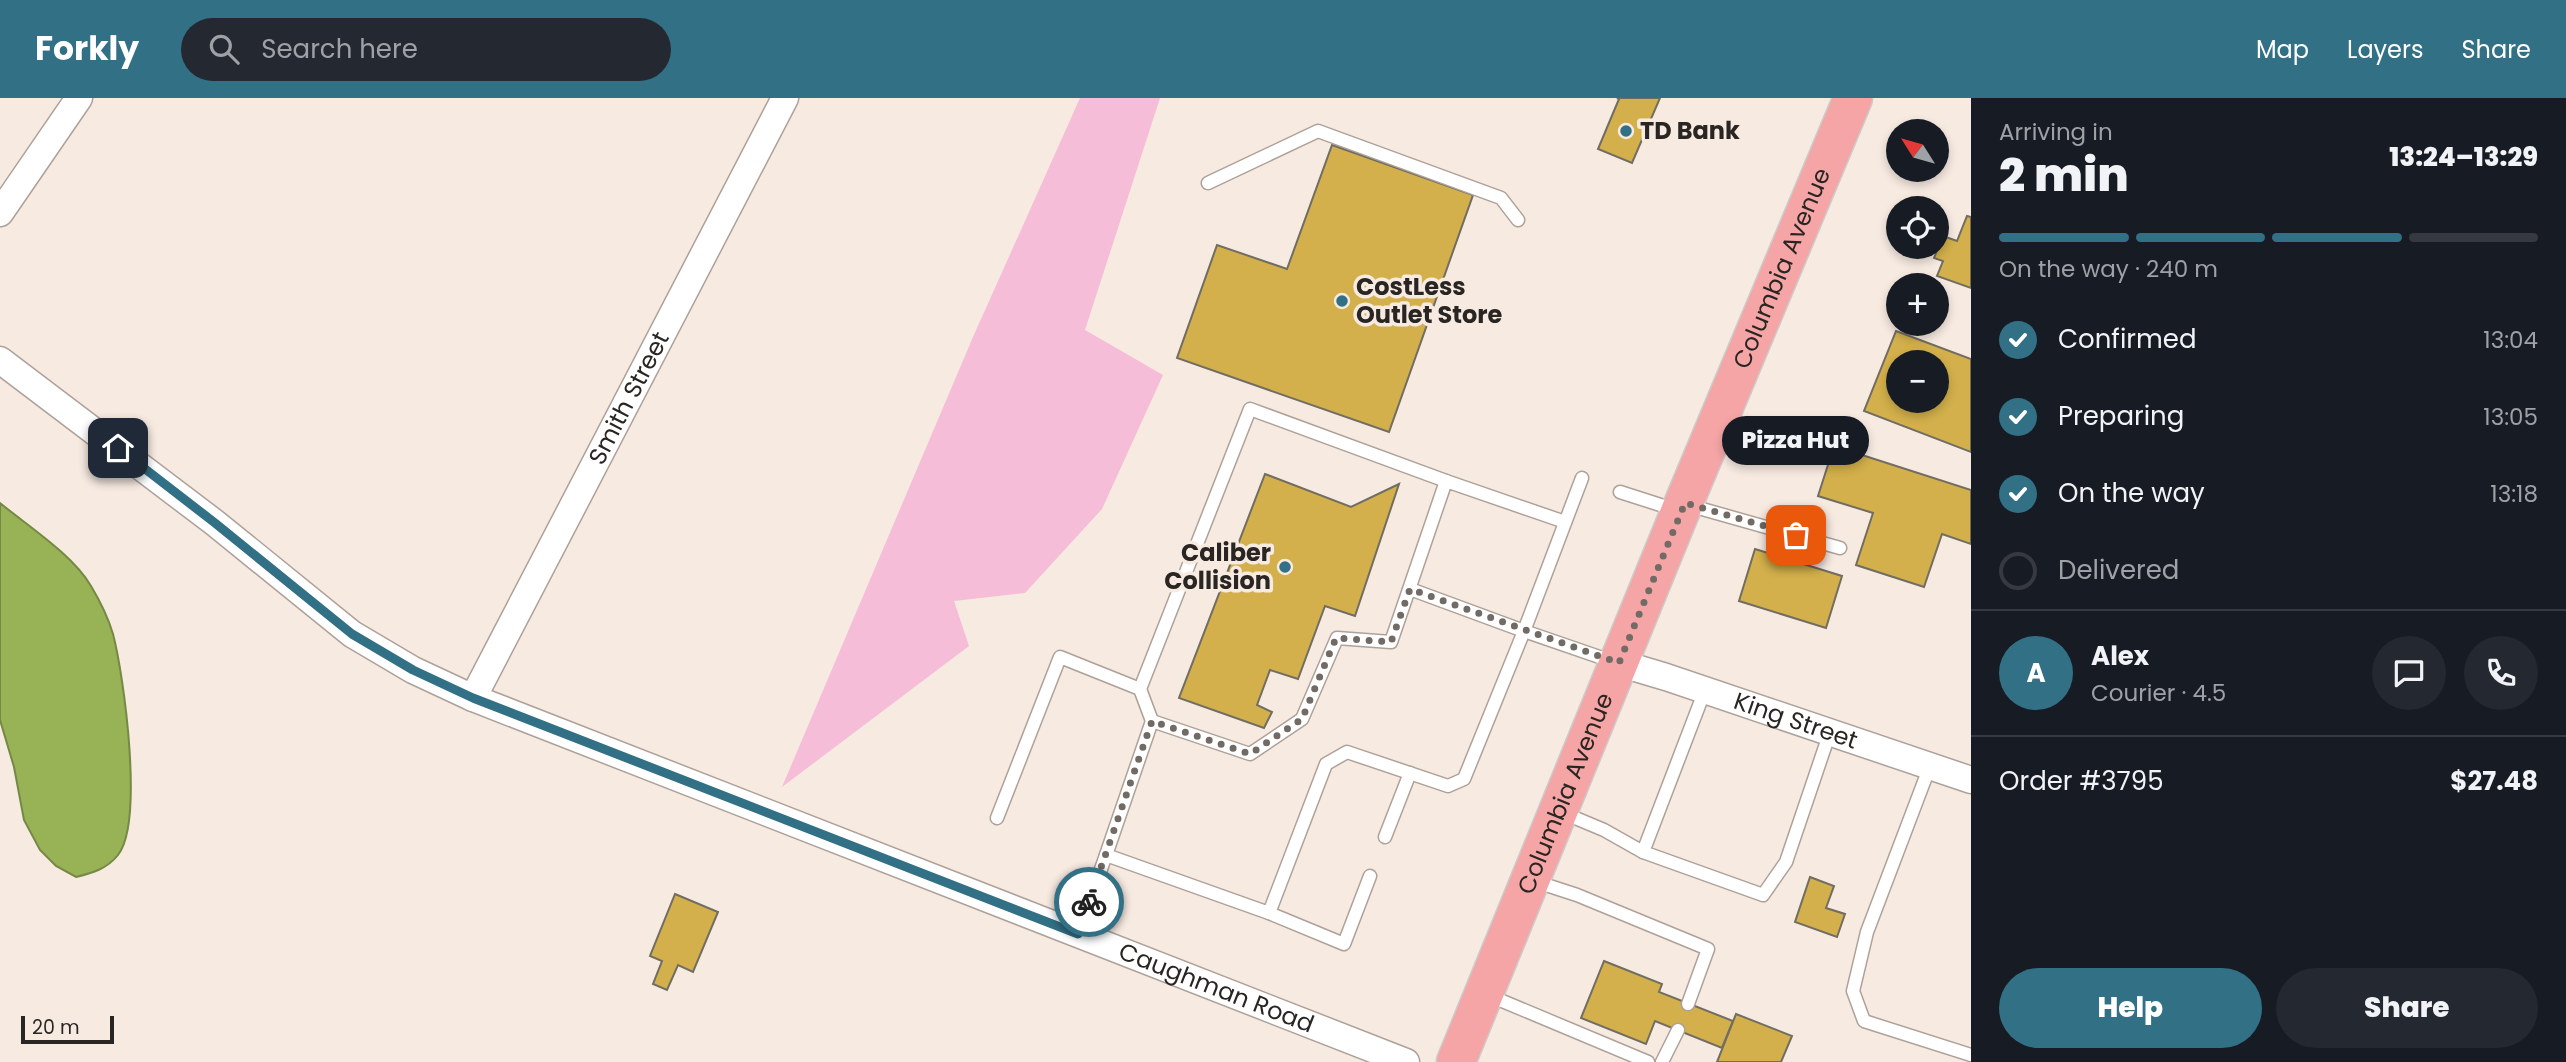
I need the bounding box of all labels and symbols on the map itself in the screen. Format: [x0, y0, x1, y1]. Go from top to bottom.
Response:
place label: TD Bank [1640, 114, 1740, 147]
north arrow [1886, 119, 1950, 182]
marker: TD Bank [1618, 123, 1634, 139]
street label: Columbia Avenue [1725, 163, 1838, 374]
place label: CostLess Outlet Store [1356, 270, 1503, 331]
marker: CostLess Outlet Store [1334, 293, 1350, 309]
street label: Smith Street [580, 326, 677, 470]
callout: Pizza Hut [1722, 416, 1870, 465]
pin [88, 418, 148, 478]
pin [1766, 505, 1826, 565]
place label: Caliber Collision [1164, 536, 1271, 597]
marker: Caliber Collision [1277, 559, 1293, 575]
street label: King Street [1730, 684, 1862, 757]
street label: Columbia Avenue [1509, 687, 1621, 899]
courier [1054, 867, 1124, 937]
street label: Caughman Road [1114, 935, 1319, 1040]
scale bar [21, 1013, 114, 1045]

